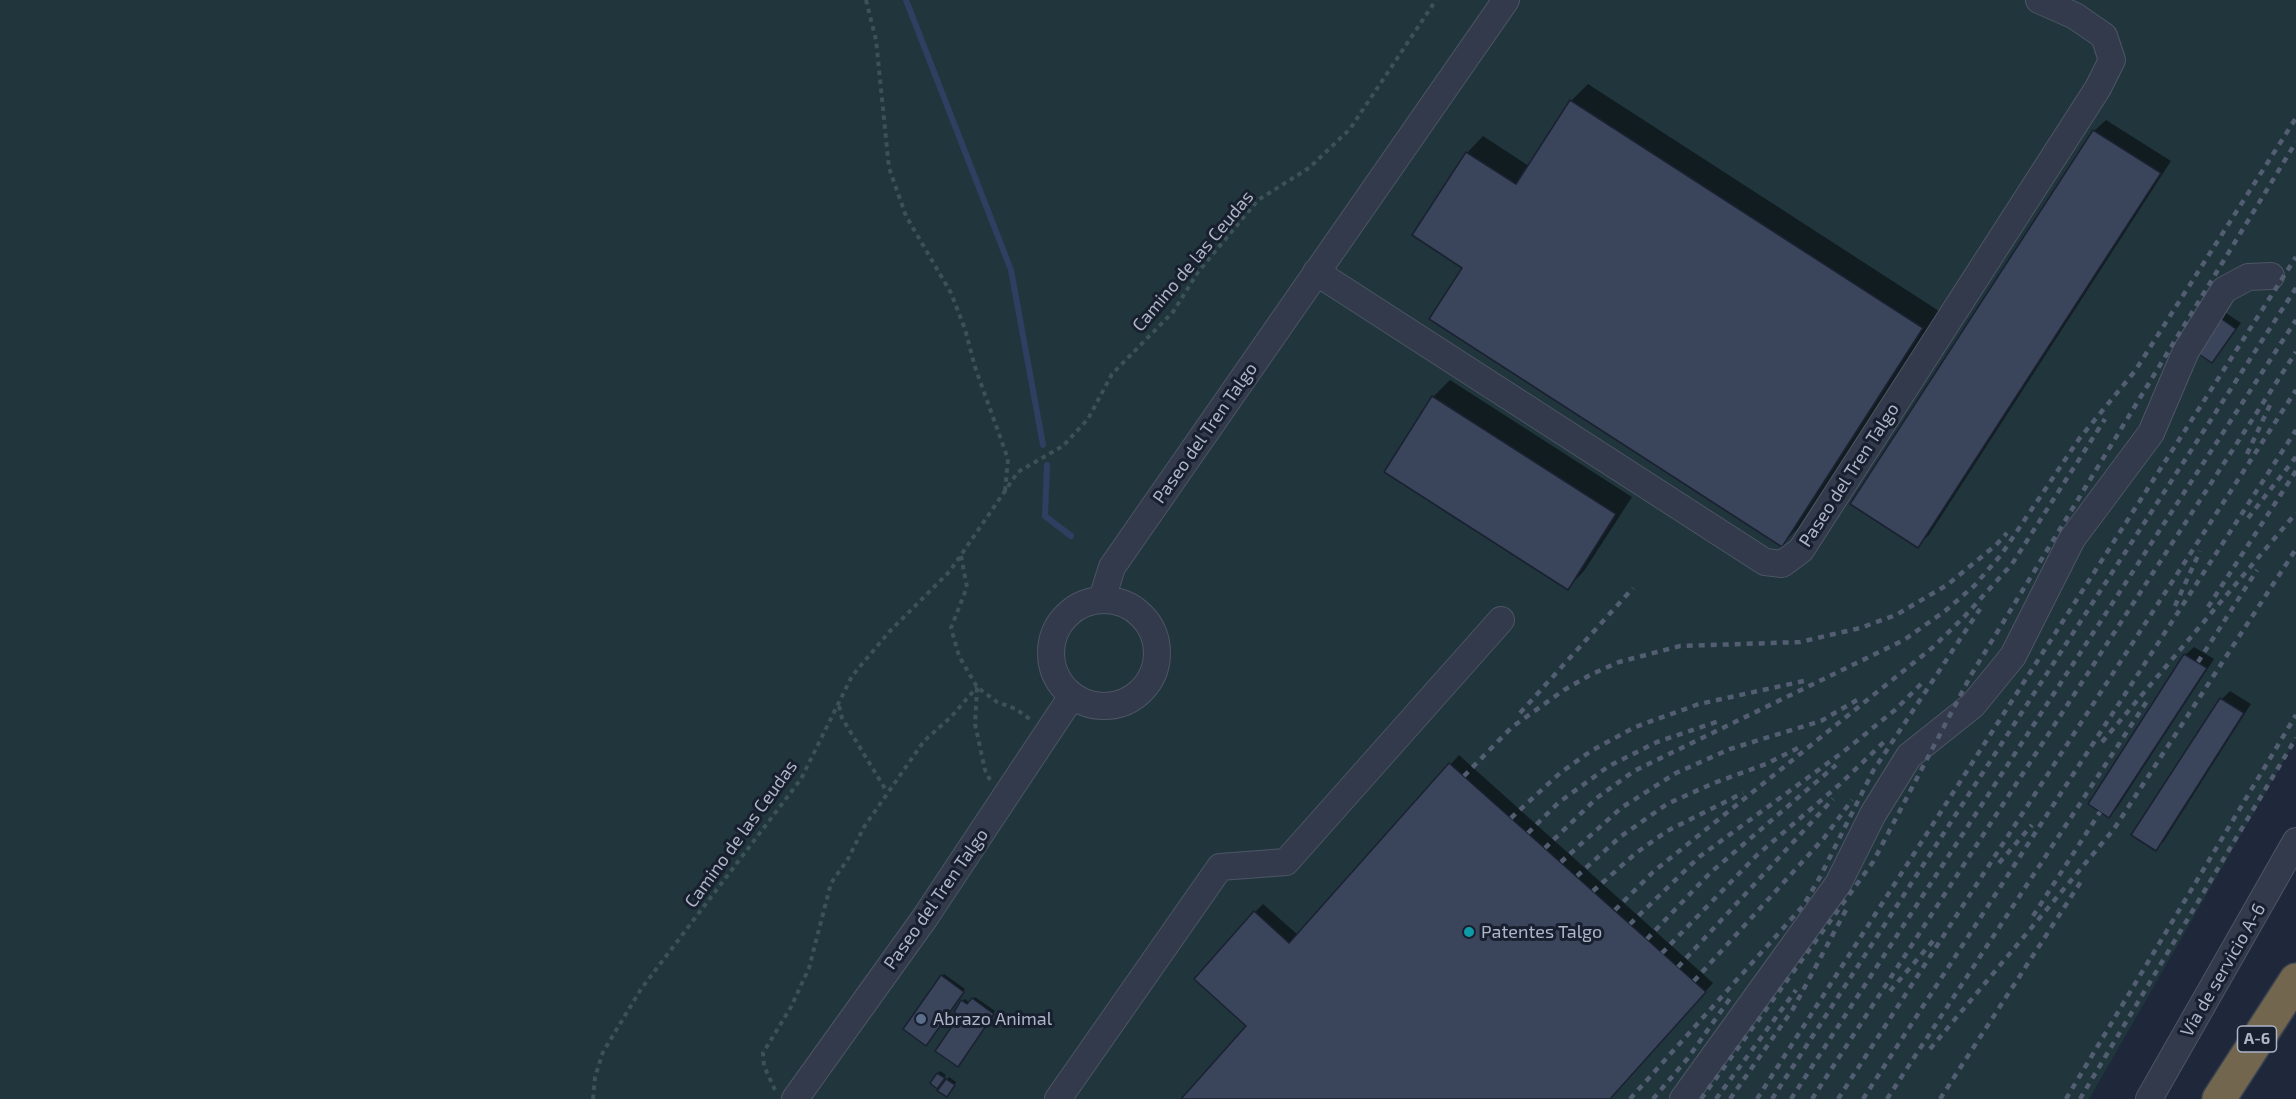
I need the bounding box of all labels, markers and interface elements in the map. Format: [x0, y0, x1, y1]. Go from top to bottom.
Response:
street label: Camino de las Ceudas [1128, 186, 1258, 336]
street label: Paseo del Tren Talgo [1148, 358, 1262, 508]
street label: Paseo del Tren Talgo [1794, 399, 1904, 551]
street label: Camino de las Ceudas [680, 756, 802, 912]
street label: Paseo del Tren Talgo [879, 824, 993, 974]
street label: Vía de servicio A-6 [2176, 899, 2270, 1041]
place label: Patentes Talgo [1481, 921, 1602, 943]
marker: Patentes Talgo [1462, 925, 1476, 939]
place label: Abrazo Animal [933, 1008, 1052, 1030]
marker: Abrazo Animal [914, 1012, 928, 1026]
road number: A-6 [2238, 1026, 2276, 1052]

